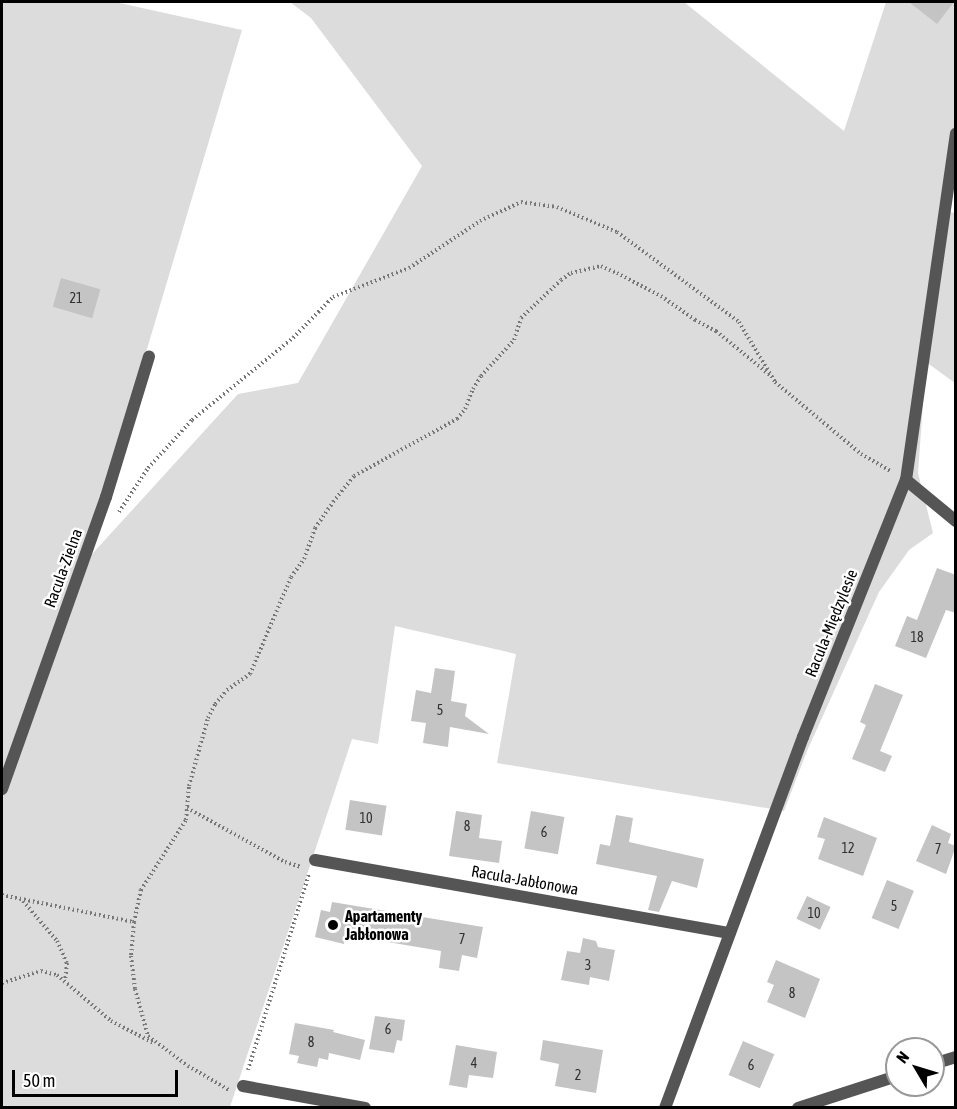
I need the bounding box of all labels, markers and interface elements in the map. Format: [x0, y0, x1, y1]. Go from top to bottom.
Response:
house number: 21 [69, 290, 83, 306]
street label: Racula-Zielna [40, 526, 86, 610]
street label: Racula-Międzylesie [801, 566, 861, 680]
house number: 18 [910, 629, 924, 645]
house number: 5 [437, 702, 443, 718]
house number: 10 [359, 810, 373, 826]
house number: 8 [464, 818, 470, 834]
house number: 6 [541, 824, 547, 840]
house number: 12 [841, 840, 855, 856]
house number: 7 [935, 841, 941, 857]
street label: Racula-Jabłonowa [470, 861, 580, 899]
house number: 5 [891, 898, 897, 914]
house number: 10 [807, 905, 821, 921]
place label: Apartamenty Jabłonowa [345, 906, 422, 944]
marker: Apartamenty Jabłonowa [326, 918, 340, 932]
house number: 7 [459, 931, 465, 947]
house number: 3 [585, 957, 591, 973]
house number: 8 [789, 985, 795, 1001]
house number: 6 [385, 1021, 391, 1037]
house number: 8 [308, 1034, 314, 1050]
north arrow [885, 1037, 945, 1097]
text: N [892, 1048, 912, 1066]
house number: 4 [471, 1055, 477, 1071]
house number: 6 [748, 1057, 754, 1073]
scale bar [15, 1058, 182, 1096]
house number: 2 [575, 1067, 581, 1083]
text: 50 m [23, 1070, 55, 1091]

